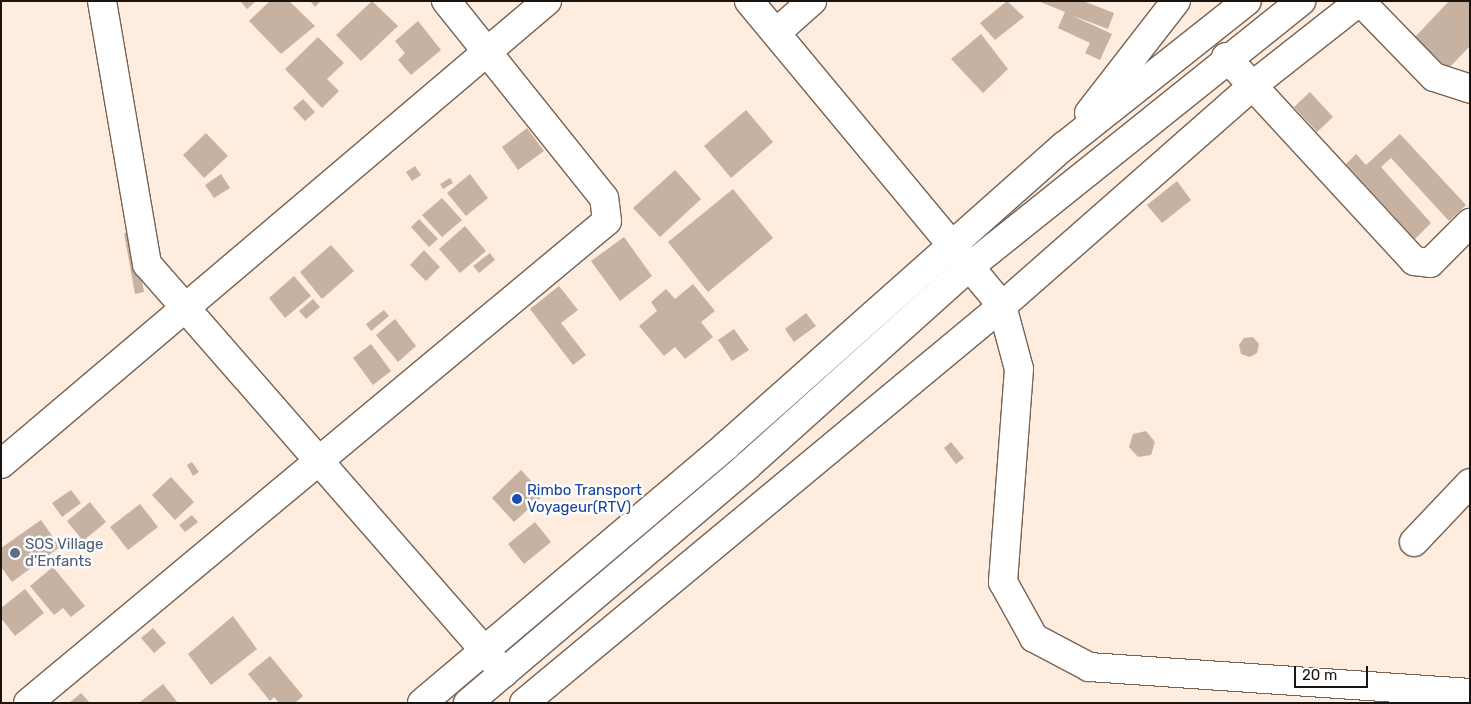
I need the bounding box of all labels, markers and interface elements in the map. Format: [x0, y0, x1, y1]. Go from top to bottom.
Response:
place label: Rimbo Transport Voyageur(RTV) [527, 481, 642, 516]
marker: Rimbo Transport Voyageur(RTV) [511, 493, 523, 505]
place label: SOS Village d'Enfants [25, 535, 104, 570]
marker: SOS Village d'Enfants [9, 547, 21, 559]
scale bar [1296, 656, 1370, 688]
text: 20 m [1302, 666, 1337, 684]

